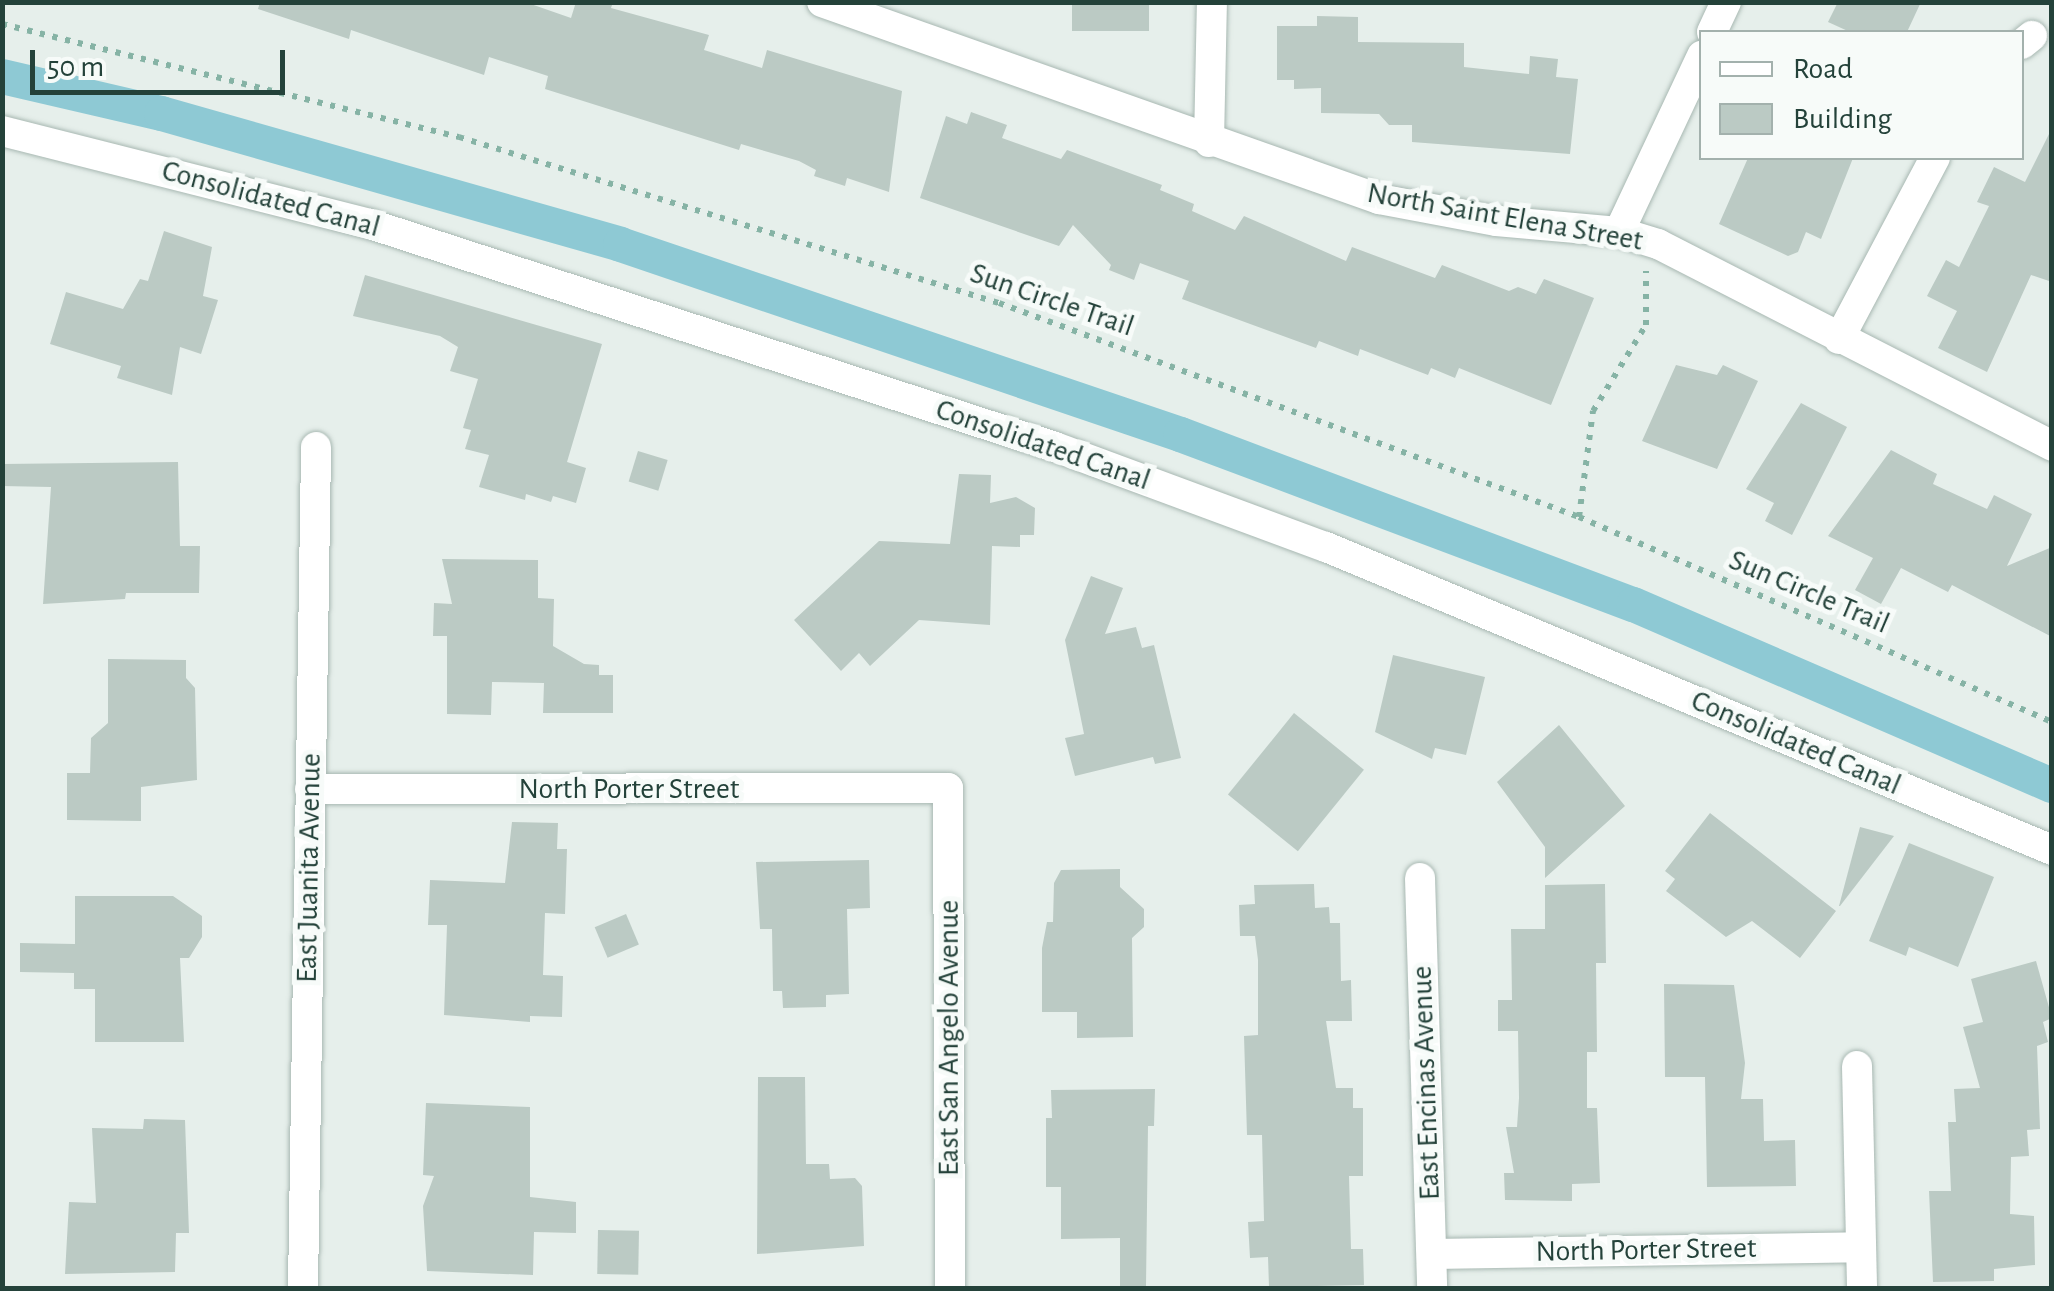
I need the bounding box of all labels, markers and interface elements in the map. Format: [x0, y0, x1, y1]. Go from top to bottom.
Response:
scale bar [35, 30, 290, 92]
legend [1699, 30, 2024, 160]
text: 50 m [47, 52, 104, 82]
text: Road [1793, 54, 1853, 84]
text: Building [1793, 104, 1892, 134]
street label: Consolidated Canal [158, 153, 384, 245]
street label: North Saint Elena Street [1364, 175, 1646, 259]
street label: Sun Circle Trail [966, 255, 1138, 345]
street label: Consolidated Canal [931, 391, 1155, 499]
street label: Sun Circle Trail [1723, 542, 1895, 642]
street label: Consolidated Canal [1686, 683, 1906, 803]
street label: East Juanita Avenue [289, 753, 329, 983]
street label: North Porter Street [519, 771, 739, 807]
street label: East San Angelo Avenue [931, 900, 967, 1176]
street label: East Encinas Avenue [1404, 965, 1448, 1201]
street label: North Porter Street [1535, 1230, 1757, 1270]

